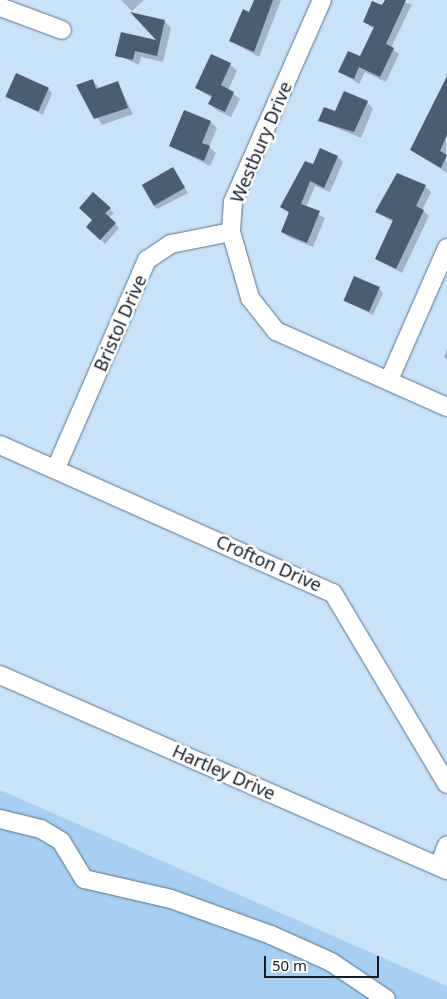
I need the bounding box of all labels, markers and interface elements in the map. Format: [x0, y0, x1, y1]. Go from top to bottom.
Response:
street label: Westbury Drive [226, 78, 296, 206]
street label: Bristol Drive [89, 271, 151, 375]
street label: Crofton Drive [213, 530, 325, 596]
street label: Hartley Drive [169, 740, 279, 804]
scale bar [267, 946, 382, 978]
text: 50 m [272, 955, 307, 975]

